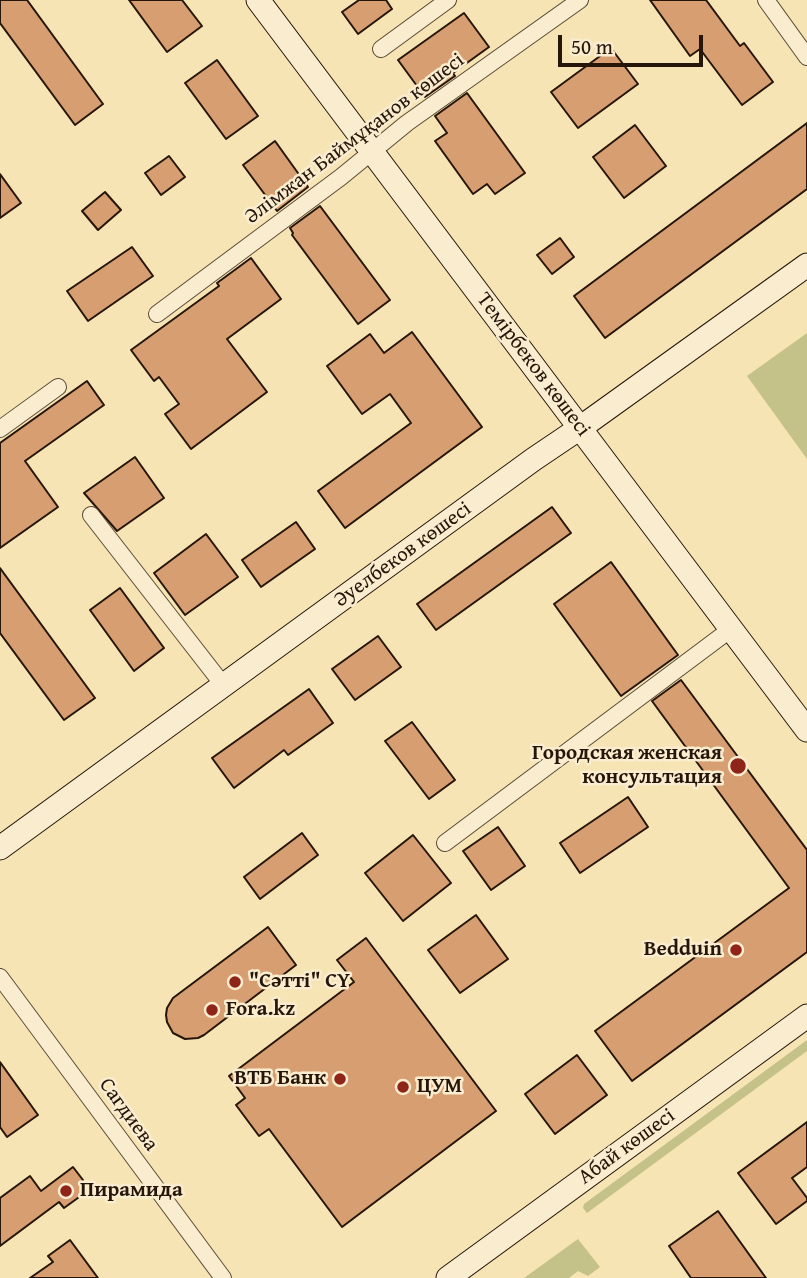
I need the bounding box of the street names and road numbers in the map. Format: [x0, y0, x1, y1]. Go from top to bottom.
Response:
street label: Әлімжан Баймұқанов көшесі [240, 48, 470, 230]
street label: Темірбеков көшесі [471, 288, 595, 442]
street label: Әуелбеков көшесі [329, 497, 477, 613]
street label: Сагдиева [93, 1073, 163, 1157]
street label: Абай көшесі [574, 1104, 680, 1190]

